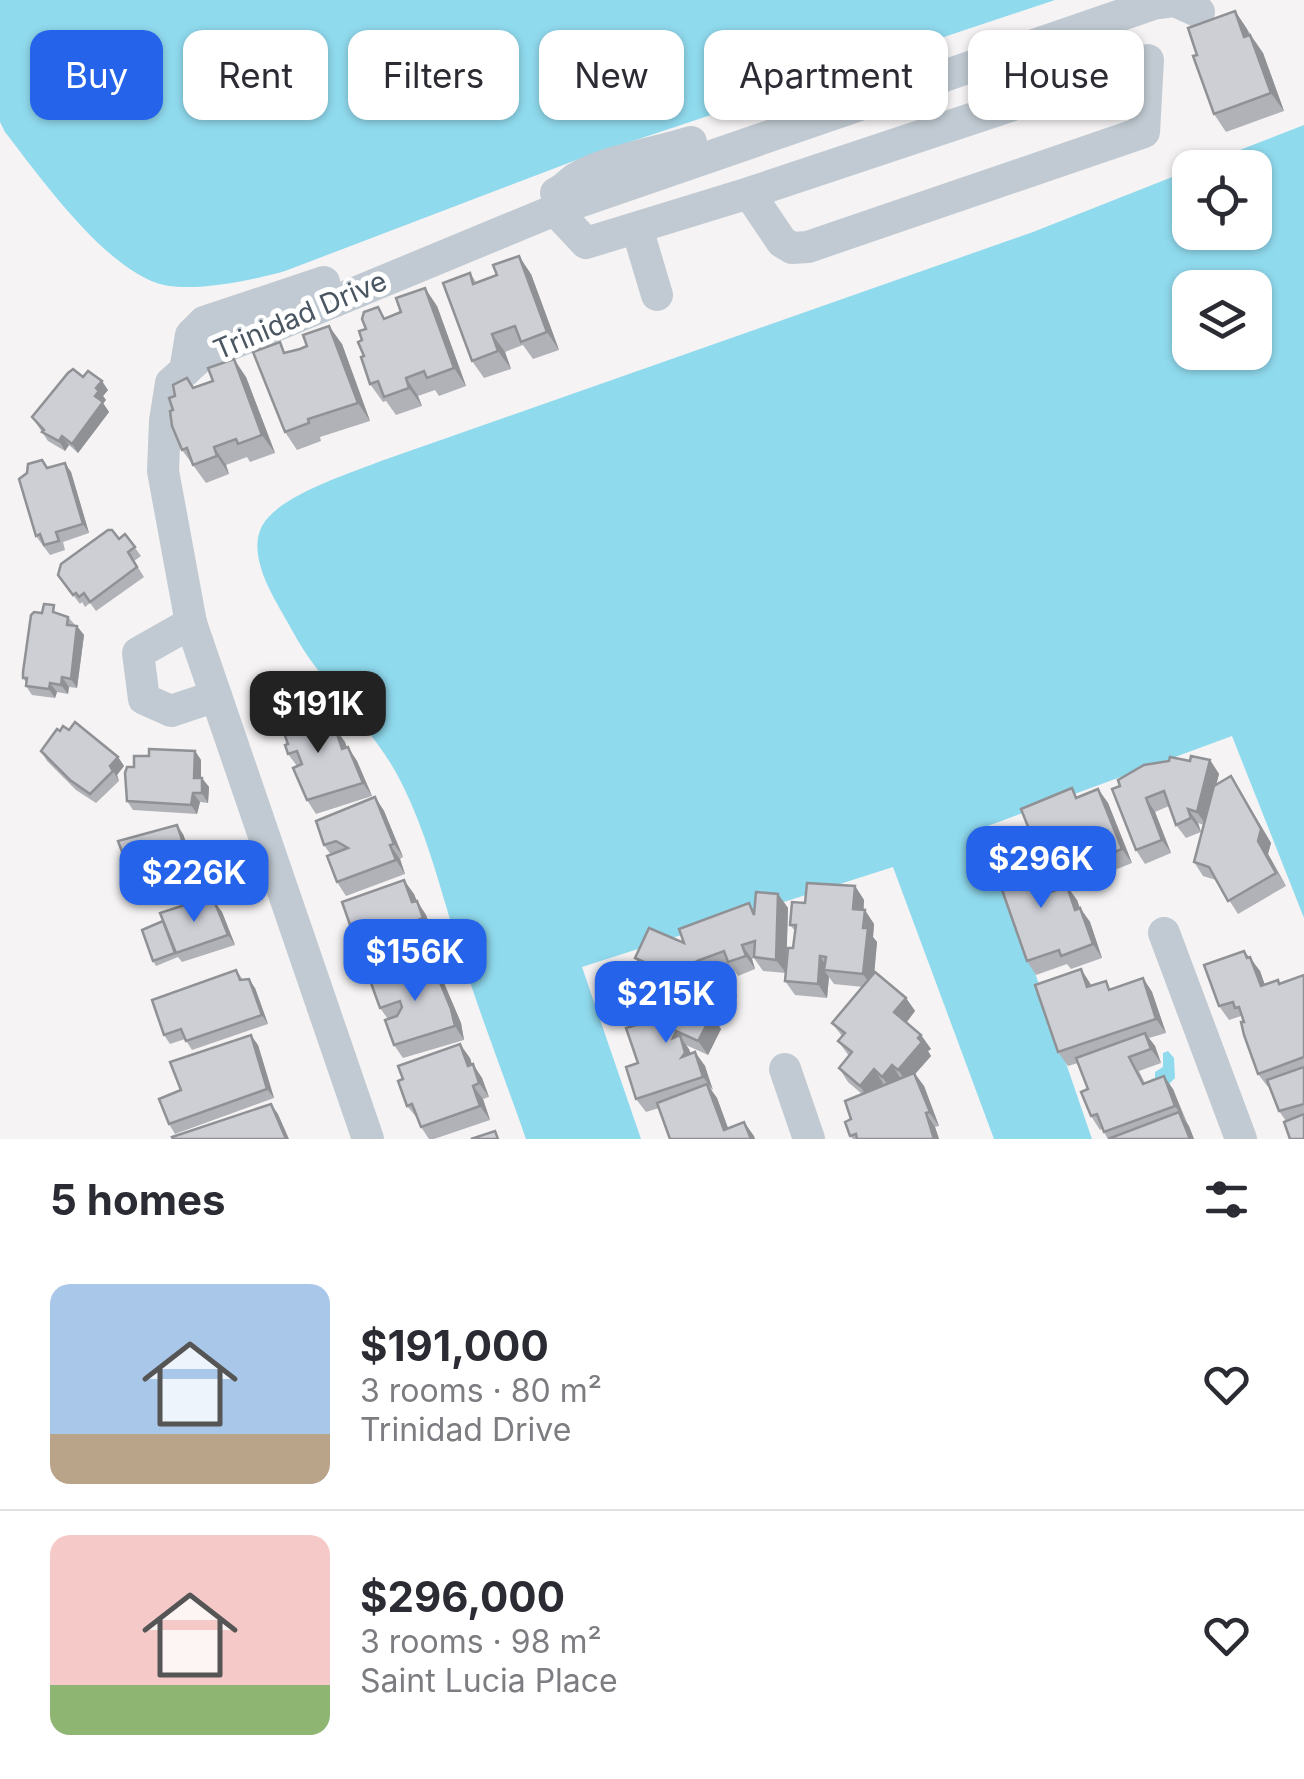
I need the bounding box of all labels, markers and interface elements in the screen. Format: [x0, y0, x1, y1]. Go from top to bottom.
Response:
chip: Buy [30, 30, 163, 120]
chip: Rent [183, 30, 328, 120]
chip: Filters [348, 30, 519, 120]
chip: New [539, 30, 684, 120]
chip: Apartment [704, 30, 948, 120]
chip: House [968, 30, 1144, 120]
map controls [1172, 150, 1272, 370]
button: locate [1172, 150, 1272, 250]
street label: Trinidad Drive [208, 263, 392, 367]
button: layers [1172, 270, 1272, 370]
pin: $191K [248, 671, 388, 756]
text: $191K [272, 684, 364, 723]
pin: $296K [971, 826, 1111, 911]
text: $296K [988, 839, 1094, 878]
pin: $226K [124, 840, 264, 925]
text: $226K [141, 853, 247, 892]
pin: $156K [345, 919, 485, 1004]
text: $156K [366, 932, 465, 971]
pin: $215K [596, 961, 736, 1046]
text: $215K [617, 974, 715, 1013]
icon: filters [1199, 1172, 1254, 1227]
text: 5 homes [50, 1174, 226, 1225]
text: $191,000 [360, 1320, 549, 1371]
icon: home [130, 1324, 250, 1444]
icon: heart [1199, 1357, 1254, 1412]
text: 3 rooms · 80 m² [360, 1371, 602, 1410]
text: Trinidad Drive [360, 1410, 571, 1449]
text: $296,000 [360, 1571, 565, 1622]
icon: home [130, 1575, 250, 1695]
icon: heart [1199, 1608, 1254, 1663]
text: 3 rooms · 98 m² [360, 1622, 602, 1661]
text: Saint Lucia Place [360, 1661, 618, 1700]

